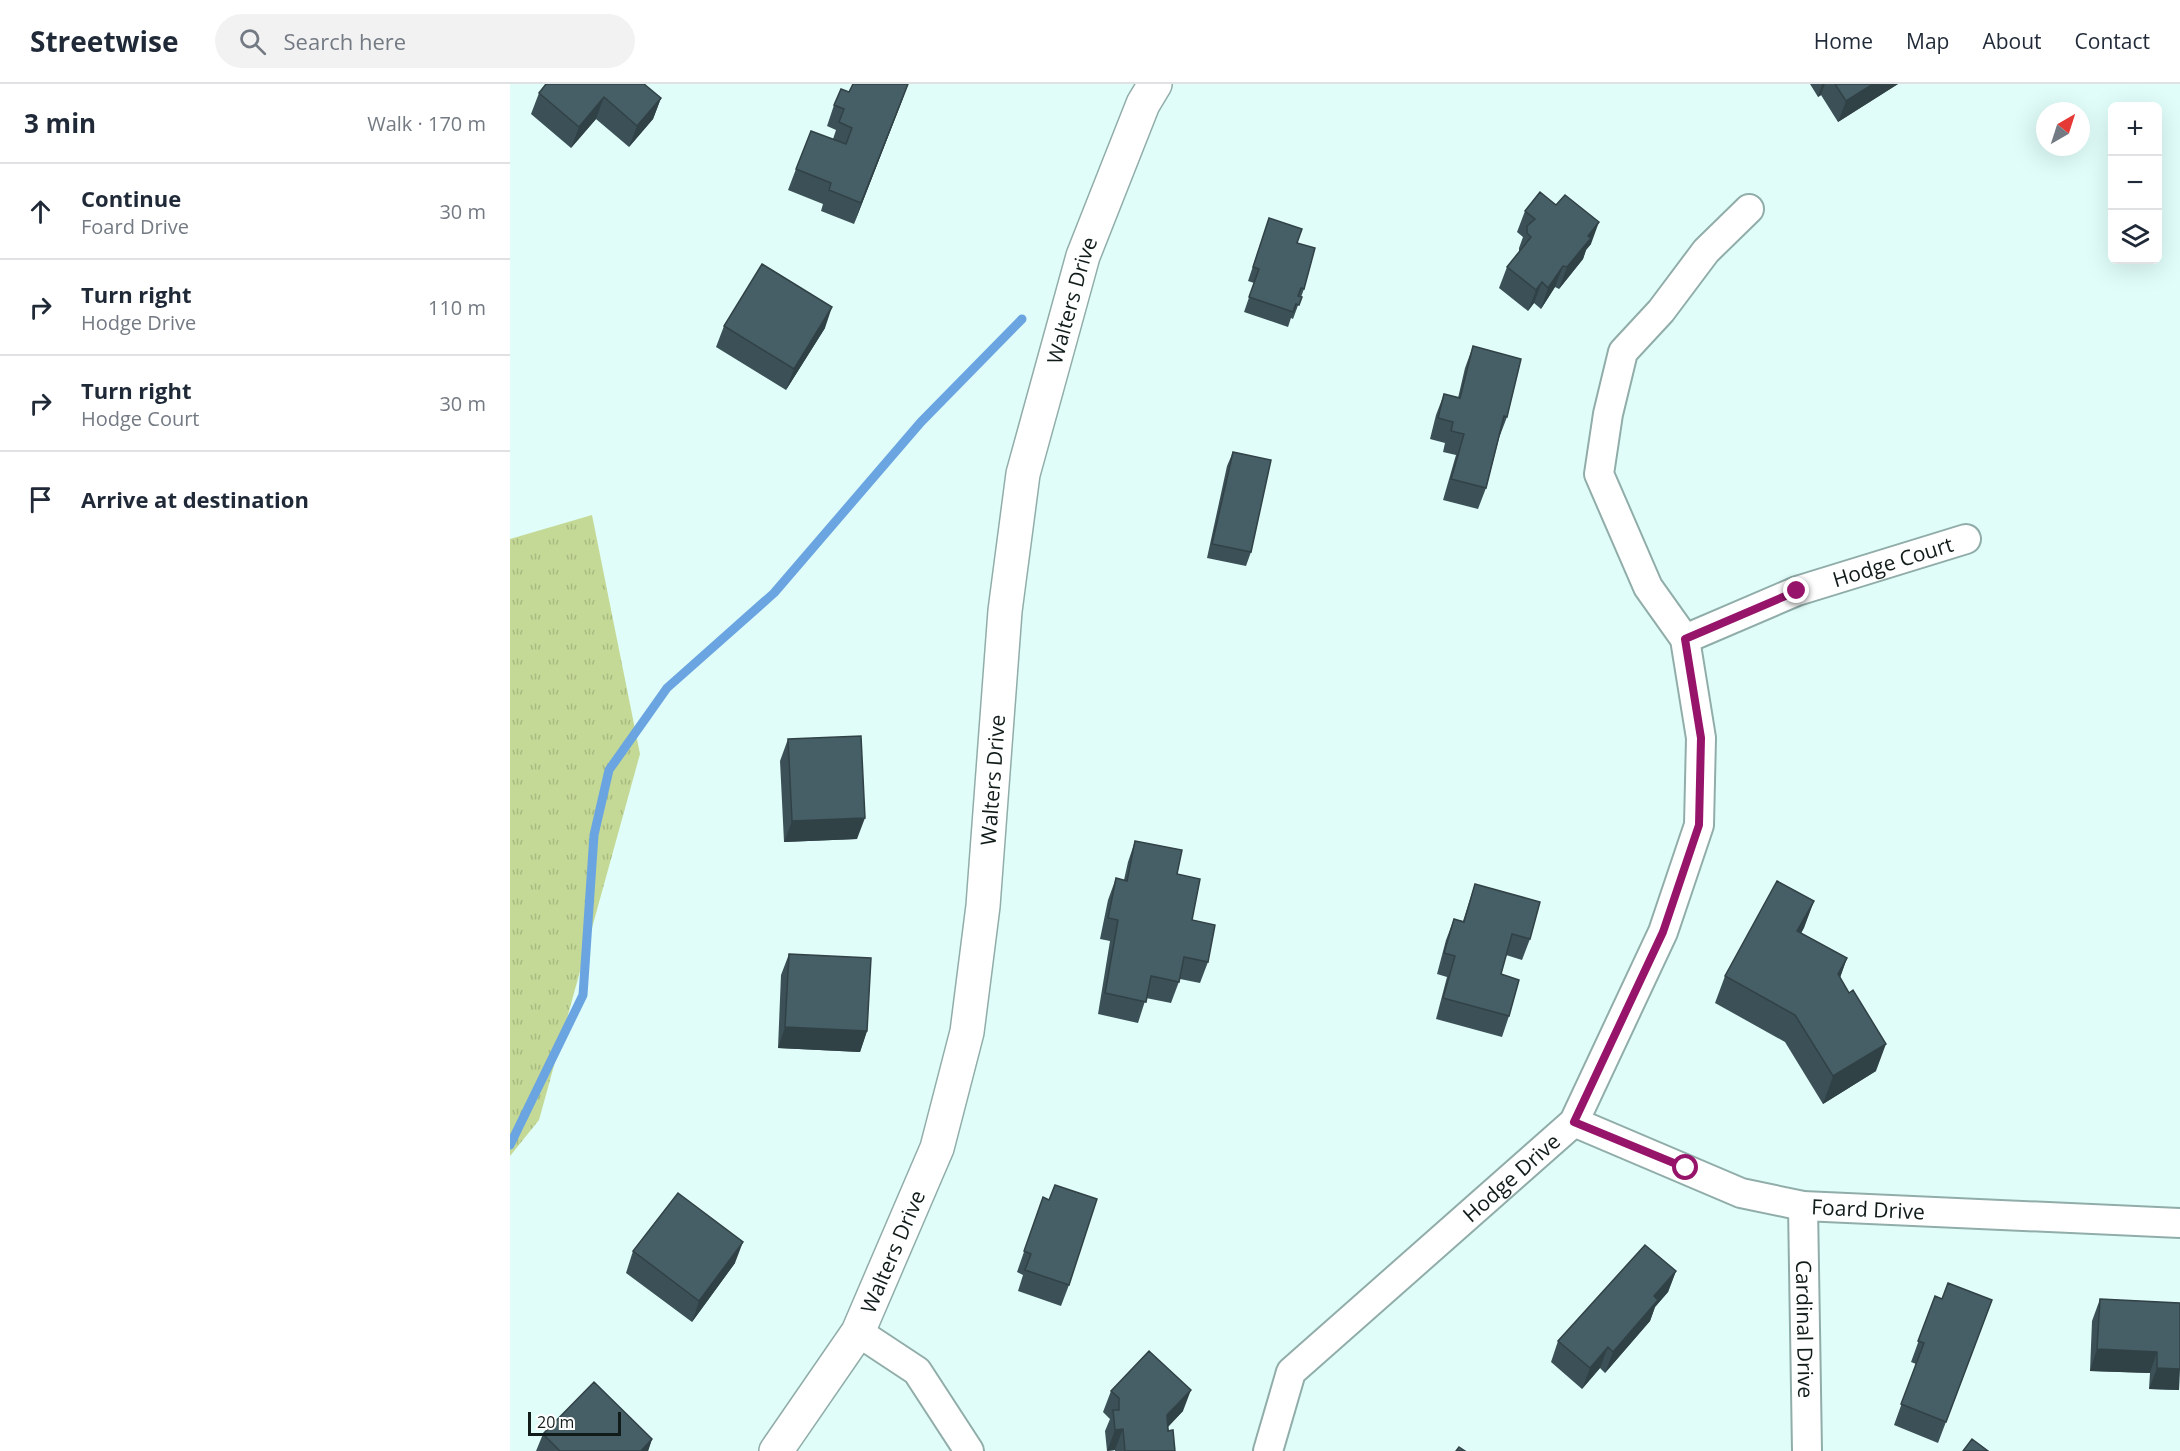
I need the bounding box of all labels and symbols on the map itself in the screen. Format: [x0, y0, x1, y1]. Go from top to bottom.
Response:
north arrow [2036, 102, 2090, 156]
street label: Walters Drive [1040, 232, 1103, 367]
street label: Hodge Court [1829, 530, 1956, 593]
route end [1783, 577, 1809, 603]
street label: Walters Drive [974, 713, 1011, 846]
street label: Hodge Drive [1456, 1127, 1566, 1228]
route start [1672, 1154, 1698, 1180]
street label: Walters Drive [854, 1186, 931, 1317]
street label: Foard Drive [1811, 1192, 1925, 1225]
street label: Cardinal Drive [1790, 1260, 1820, 1398]
scale bar [528, 1409, 621, 1436]

